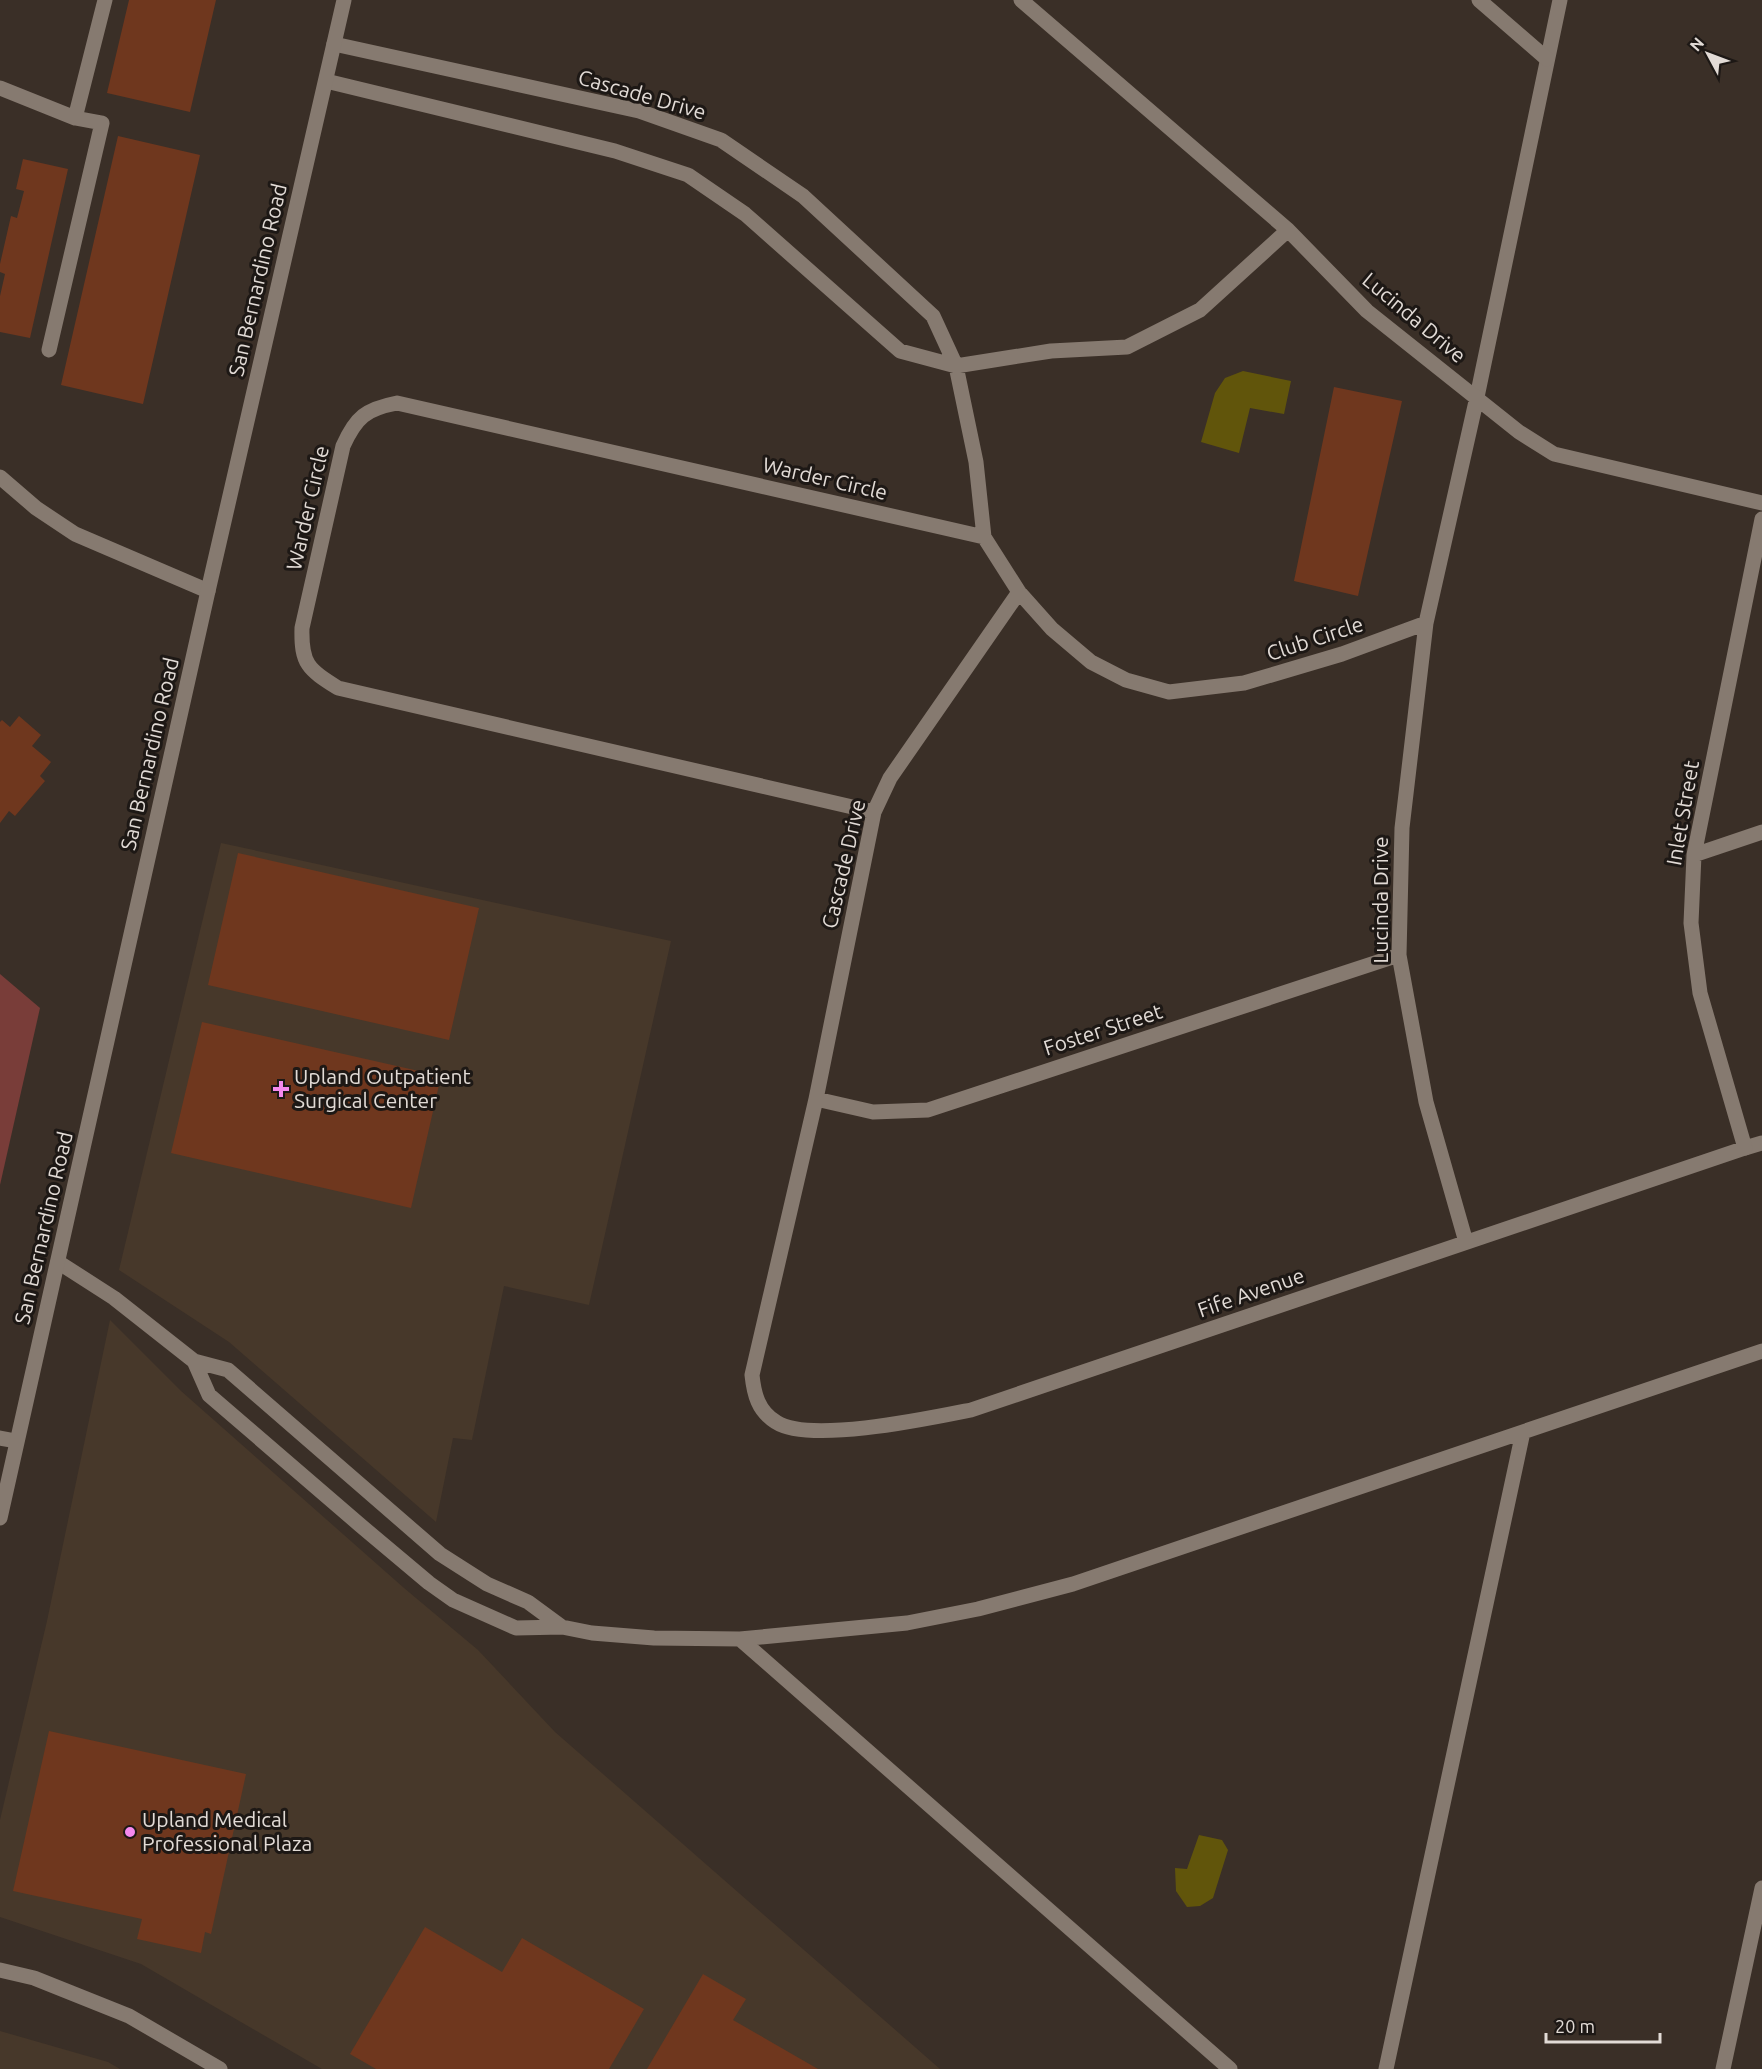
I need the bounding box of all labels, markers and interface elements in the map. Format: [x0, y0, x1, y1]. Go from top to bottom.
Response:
north arrow [1678, 24, 1738, 84]
text: N [1686, 34, 1707, 55]
street label: Cascade Drive [576, 64, 709, 124]
street label: San Bernardino Road [223, 181, 291, 379]
street label: Lucinda Drive [1358, 267, 1471, 367]
street label: Warder Circle [281, 443, 333, 572]
street label: Warder Circle [761, 452, 890, 504]
street label: Club Circle [1263, 611, 1366, 665]
street label: San Bernardino Road [115, 655, 183, 853]
street label: Inlet Street [1661, 758, 1703, 867]
street label: Cascade Drive [817, 797, 870, 931]
street label: Lucinda Drive [1368, 836, 1392, 964]
street label: Foster Street [1040, 999, 1165, 1060]
place label: Upland Outpatient Surgical Center [294, 1064, 471, 1112]
marker: Upland Outpatient Surgical Center [272, 1080, 290, 1098]
street label: San Bernardino Road [9, 1129, 77, 1327]
street label: Fife Avenue [1194, 1263, 1307, 1322]
place label: Upland Medical Professional Plaza [142, 1807, 312, 1855]
marker: Upland Medical Professional Plaza [123, 1825, 137, 1839]
scale bar [1546, 2006, 1660, 2044]
text: 20 m [1555, 2016, 1595, 2036]

